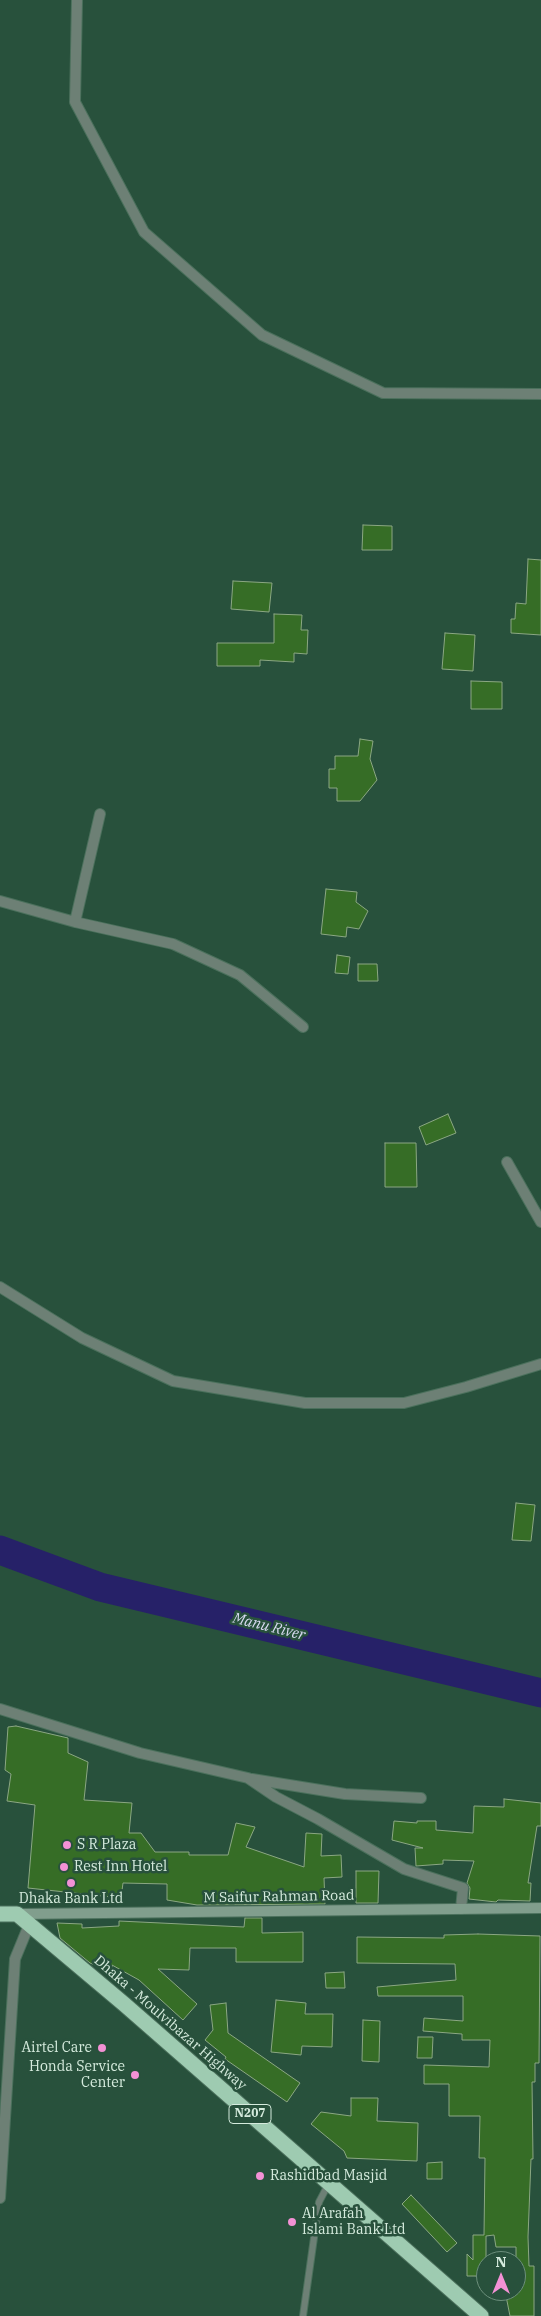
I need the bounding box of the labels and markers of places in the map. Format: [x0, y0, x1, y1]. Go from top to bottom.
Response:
place label: S R Plaza [77, 1837, 136, 1853]
marker: S R Plaza [61, 1839, 73, 1851]
place label: Rest Inn Hotel [74, 1859, 167, 1875]
marker: Rest Inn Hotel [58, 1861, 70, 1873]
marker: Dhaka Bank Ltd [65, 1877, 77, 1889]
place label: Dhaka Bank Ltd [19, 1891, 123, 1907]
place label: Airtel Care [21, 2040, 92, 2056]
marker: Airtel Care [96, 2042, 108, 2054]
place label: Honda Service Center [29, 2059, 125, 2092]
marker: Honda Service Center [129, 2069, 141, 2081]
place label: Rashidbad Masjid [270, 2168, 387, 2184]
marker: Rashidbad Masjid [254, 2170, 266, 2182]
place label: Al Arafah Islami Bank Ltd [302, 2206, 406, 2238]
marker: Al Arafah Islami Bank Ltd [286, 2216, 298, 2228]

